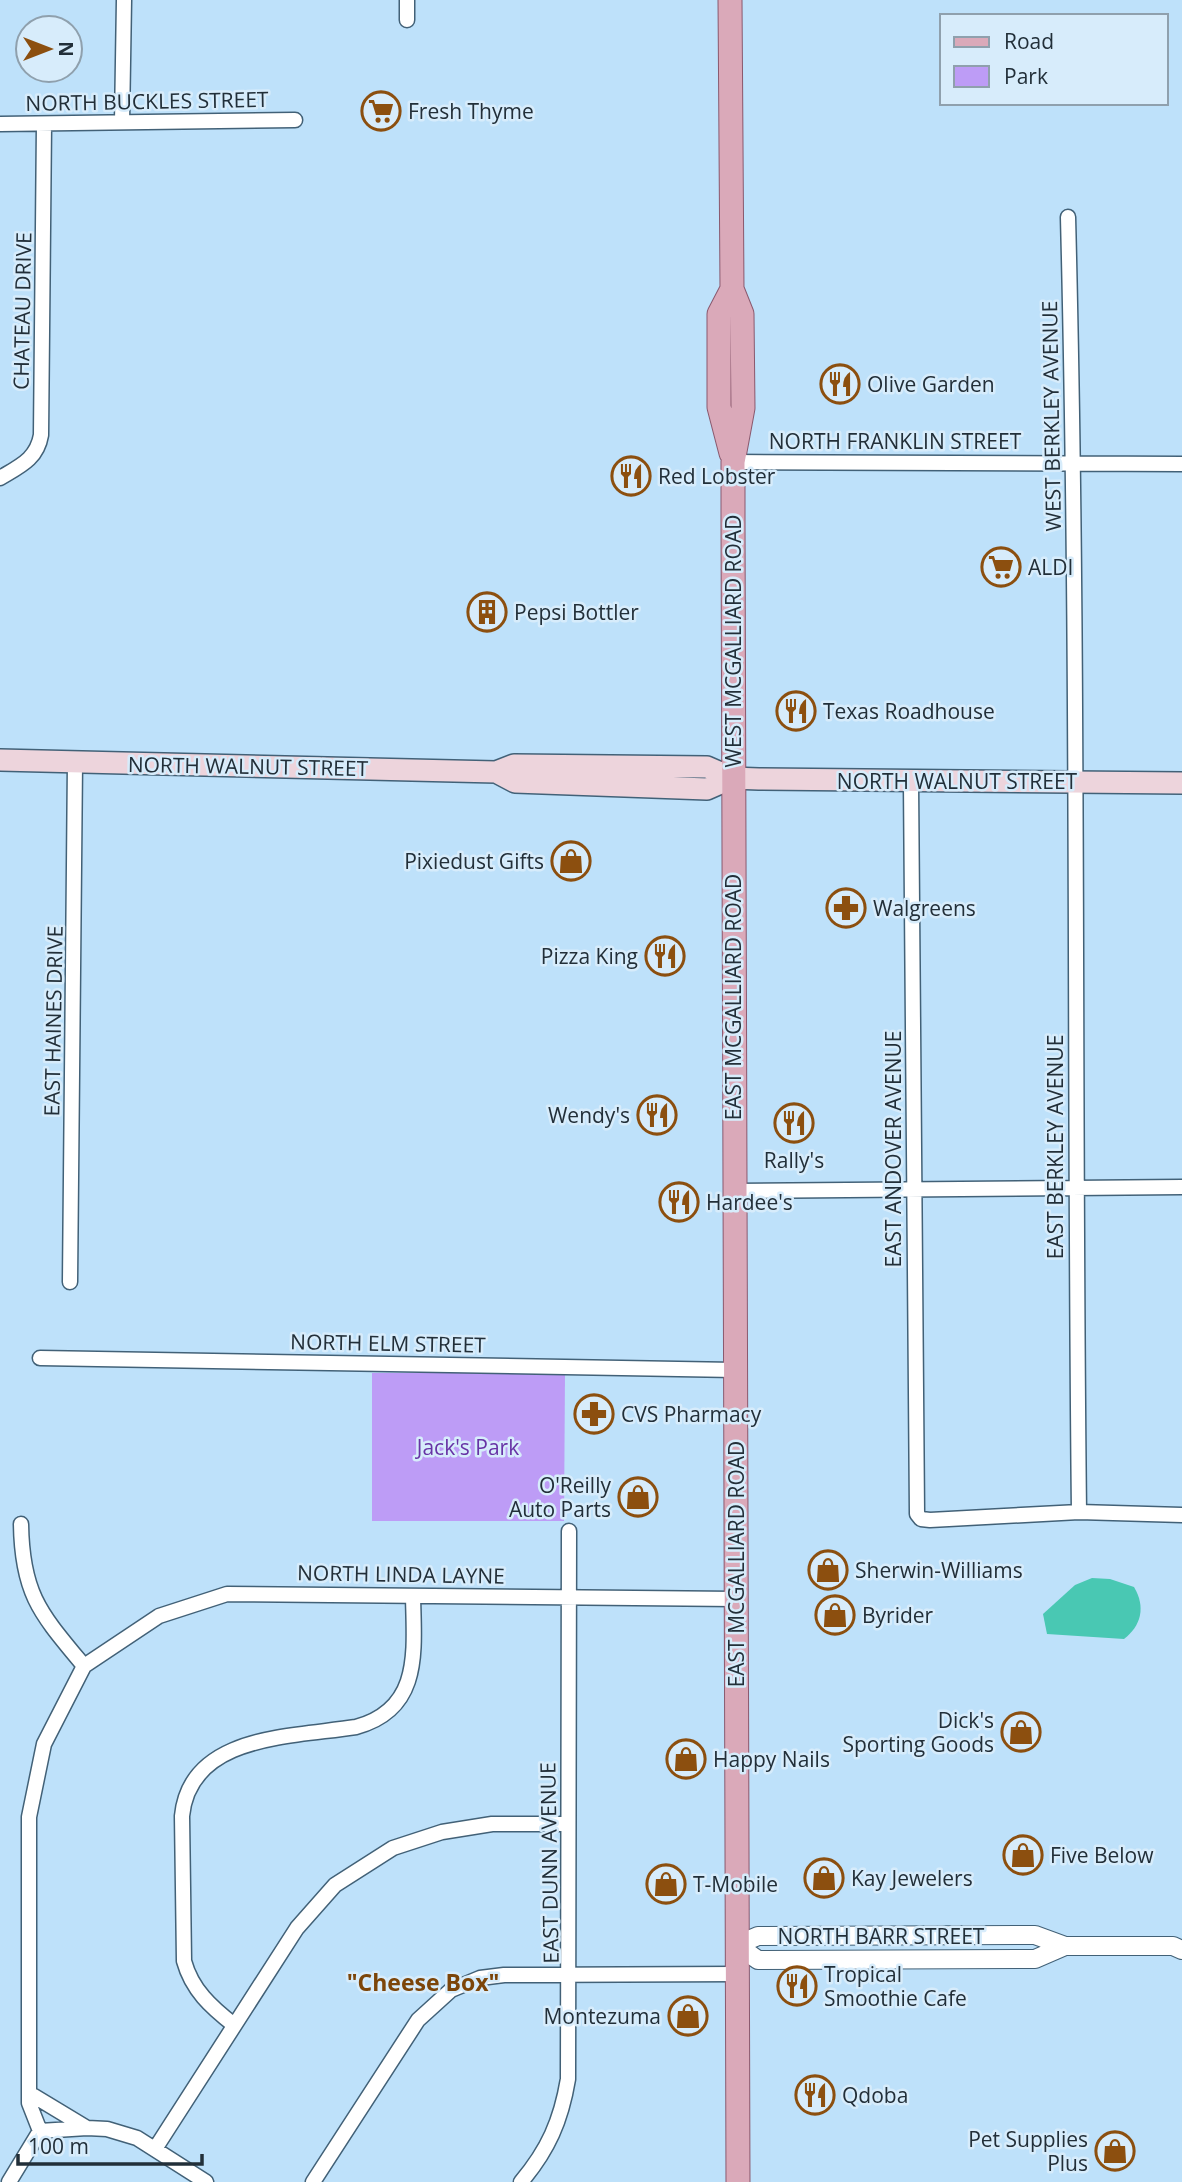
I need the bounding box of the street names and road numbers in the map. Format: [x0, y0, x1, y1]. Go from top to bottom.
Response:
street label: NORTH BUCKLES STREET [25, 85, 269, 117]
street label: CHATEAU DRIVE [7, 232, 37, 390]
street label: WEST BERKLEY AVENUE [1035, 300, 1067, 532]
street label: NORTH FRANKLIN STREET [769, 427, 1022, 455]
street label: WEST MCGALLIARD ROAD [719, 515, 747, 767]
street label: NORTH WALNUT STREET [128, 750, 369, 782]
street label: NORTH WALNUT STREET [837, 767, 1078, 795]
street label: EAST MCGALLIARD ROAD [719, 874, 747, 1120]
street label: EAST HAINES DRIVE [37, 925, 69, 1117]
street label: EAST ANDOVER AVENUE [879, 1030, 907, 1268]
street label: EAST BERKLEY AVENUE [1041, 1035, 1069, 1259]
street label: NORTH ELM STREET [290, 1327, 486, 1359]
street label: EAST MCGALLIARD ROAD [722, 1441, 750, 1687]
street label: NORTH LINDA LAYNE [297, 1558, 505, 1590]
street label: EAST DUNN AVENUE [533, 1762, 565, 1964]
street label: NORTH BARR STREET [778, 1922, 985, 1950]

